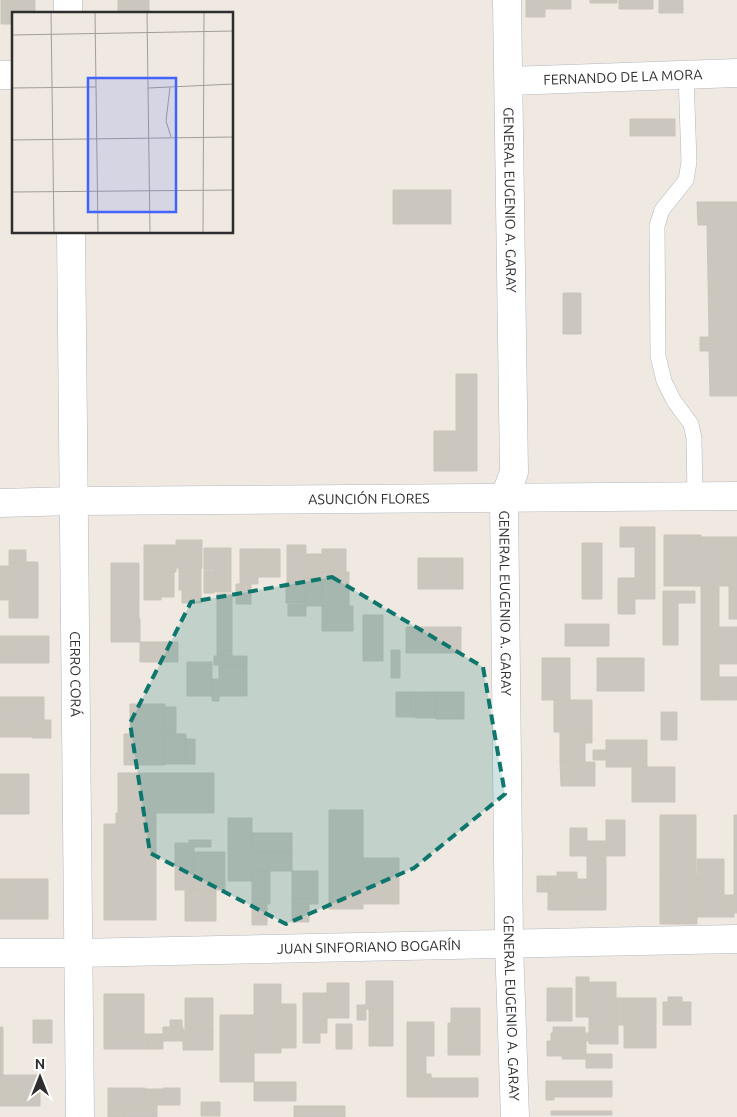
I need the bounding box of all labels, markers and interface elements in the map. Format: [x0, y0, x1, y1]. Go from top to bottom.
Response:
inset map [12, 12, 234, 234]
street label: FERNANDO DE LA MORA [543, 66, 703, 88]
street label: GENERAL EUGENIO A. GARAY [501, 107, 519, 293]
street label: ASUNCIÓN FLORES [308, 490, 430, 507]
street label: GENERAL EUGENIO A. GARAY [496, 510, 514, 696]
street label: CERRO CORÁ [67, 631, 85, 717]
street label: GENERAL EUGENIO A. GARAY [501, 915, 522, 1101]
street label: JUAN SINFORIANO BOGARÍN [277, 936, 461, 957]
north arrow [15, 1052, 65, 1102]
text: N [35, 1056, 45, 1072]

